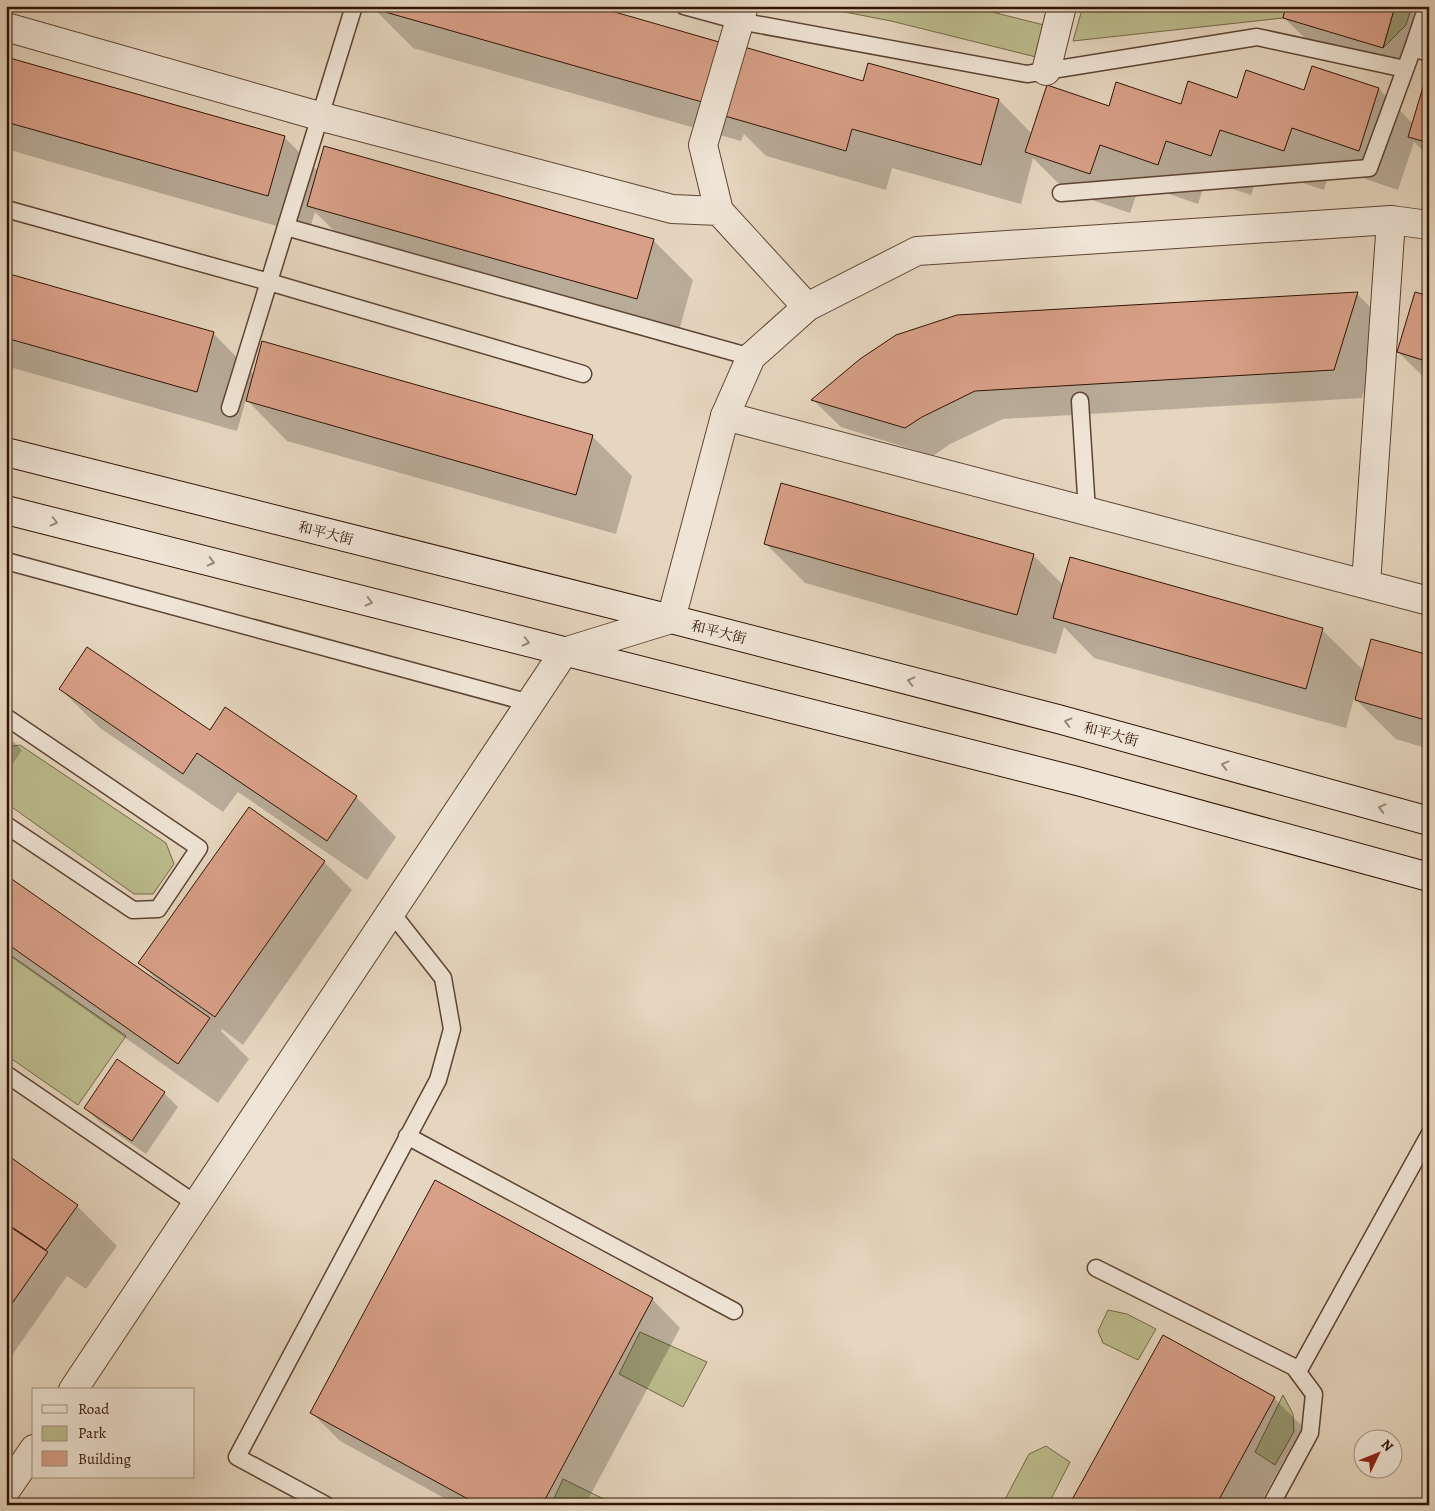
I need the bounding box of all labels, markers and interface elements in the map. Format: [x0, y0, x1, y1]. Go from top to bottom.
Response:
one-way arrow [49, 516, 58, 527]
street label: 和平大街 [296, 517, 355, 549]
one-way arrow [207, 556, 215, 567]
one-way arrow [364, 596, 373, 607]
street label: 和平大街 [689, 616, 748, 648]
one-way arrow [522, 636, 531, 647]
one-way arrow [907, 677, 915, 687]
one-way arrow [1064, 717, 1073, 728]
street label: 和平大街 [1081, 718, 1140, 751]
one-way arrow [1221, 760, 1229, 771]
one-way arrow [1378, 803, 1386, 813]
legend [32, 1388, 195, 1478]
text: Road [78, 1399, 110, 1419]
text: Park [78, 1423, 107, 1443]
north arrow [1352, 1428, 1402, 1478]
text: N [1377, 1435, 1398, 1456]
text: Building [78, 1449, 131, 1469]

